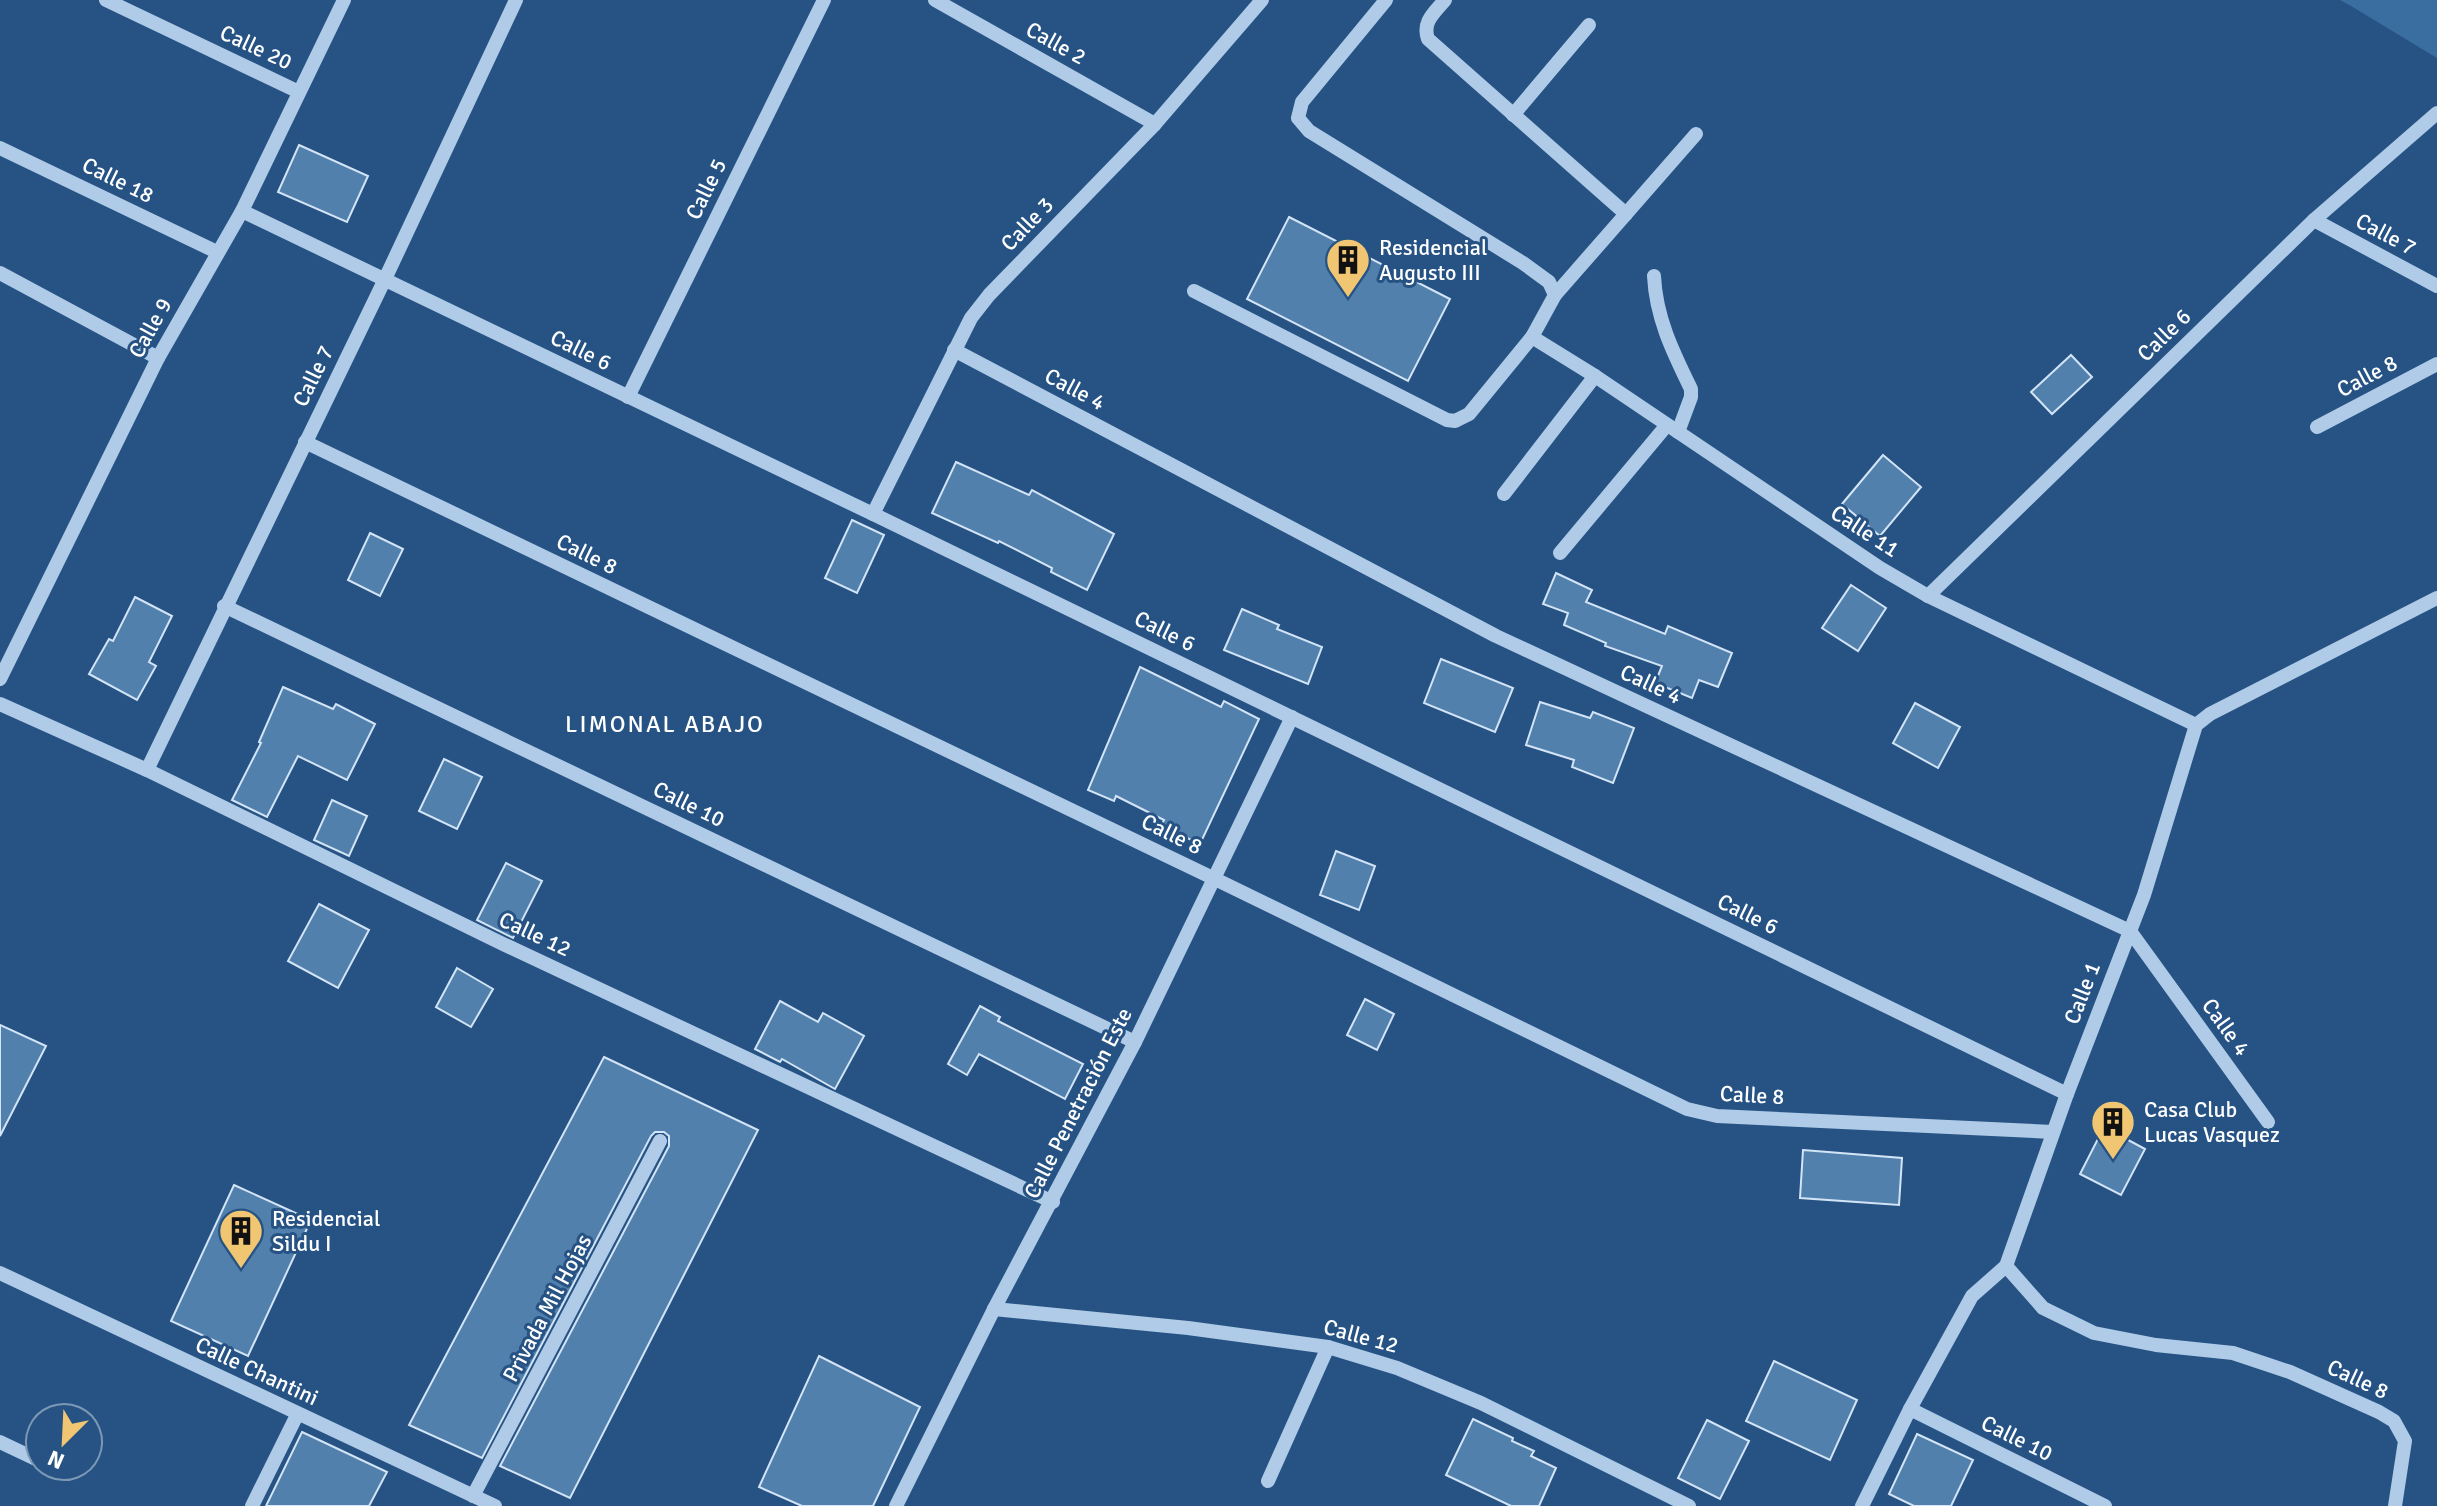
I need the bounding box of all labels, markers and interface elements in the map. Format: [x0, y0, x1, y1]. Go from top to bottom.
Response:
street label: Calle 2 [1021, 16, 1091, 70]
street label: Calle 20 [216, 19, 296, 75]
street label: Calle 18 [78, 151, 158, 209]
street label: Calle 5 [680, 154, 732, 224]
street label: Calle 3 [995, 191, 1059, 257]
street label: Calle 7 [2351, 207, 2421, 261]
place label: Residencial Augusto III [1379, 234, 1487, 286]
building icon: Residencial Augusto III [1324, 236, 1372, 299]
street label: Calle 9 [123, 293, 177, 363]
street label: Calle 6 [2131, 303, 2197, 367]
street label: Calle 6 [546, 324, 616, 376]
street label: Calle 7 [287, 341, 339, 411]
street label: Calle 8 [2332, 349, 2402, 403]
street label: Calle 4 [1040, 362, 1110, 416]
street label: Calle 11 [1826, 499, 1904, 563]
street label: Calle 8 [552, 528, 622, 580]
street label: Calle 6 [1130, 605, 1200, 657]
street label: Calle 4 [1616, 658, 1686, 710]
district label: LIMONAL ABAJO [565, 709, 765, 739]
street label: Calle 10 [649, 775, 729, 833]
street label: Calle 8 [1137, 808, 1207, 860]
street label: Calle 6 [1713, 888, 1783, 940]
street label: Calle 12 [495, 906, 575, 962]
street label: Calle 1 [2058, 958, 2106, 1028]
street label: Calle 4 [2196, 993, 2256, 1061]
street label: Calle Penetración Este [1018, 1003, 1138, 1203]
street label: Calle 8 [1719, 1080, 1785, 1110]
place label: Casa Club Lucas Vasquez [2144, 1096, 2280, 1148]
building icon: Casa Club Lucas Vasquez [2089, 1098, 2137, 1161]
place label: Residencial Sildu I [272, 1205, 380, 1257]
building icon: Residencial Sildu I [217, 1207, 265, 1270]
street label: Privada Mil Hojas [497, 1230, 597, 1386]
street label: Calle 12 [1321, 1313, 1401, 1359]
street label: Calle Chantini [191, 1331, 323, 1411]
street label: Calle 8 [2323, 1353, 2393, 1405]
north arrow [24, 1402, 104, 1482]
street label: Calle 10 [1977, 1409, 2057, 1467]
text: N [44, 1444, 69, 1475]

